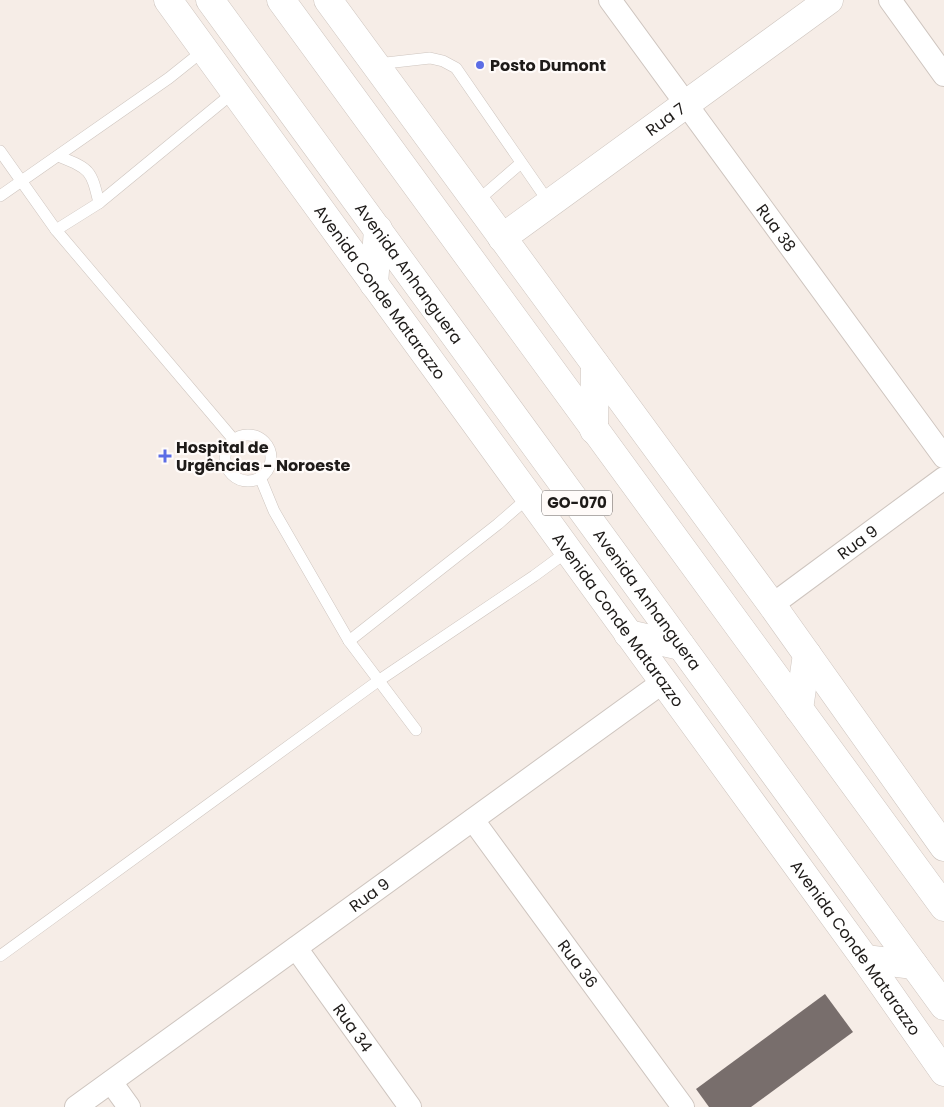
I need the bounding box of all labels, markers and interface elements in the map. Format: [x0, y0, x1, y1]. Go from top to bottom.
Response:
place label: Posto Dumont [490, 54, 606, 77]
marker: Posto Dumont [474, 59, 486, 71]
street label: Rua 7 [641, 97, 690, 142]
street label: Avenida Anhanguera [349, 198, 468, 349]
street label: Rua 38 [751, 199, 801, 257]
street label: Avenida Conde Matarazzo [309, 200, 451, 384]
place label: Hospital de Urgências - Noroeste [176, 436, 350, 477]
marker: Hospital de Urgências - Noroeste [158, 449, 172, 463]
road number: GO-070 [542, 490, 612, 516]
street label: Rua 9 [833, 520, 883, 565]
street label: Avenida Anhanguera [588, 524, 706, 675]
street label: Avenida Conde Matarazzo [547, 528, 689, 712]
street label: Avenida Conde Matarazzo [785, 856, 926, 1040]
street label: Rua 9 [344, 873, 395, 918]
street label: Rua 36 [552, 935, 603, 993]
street label: Rua 34 [327, 999, 378, 1057]

